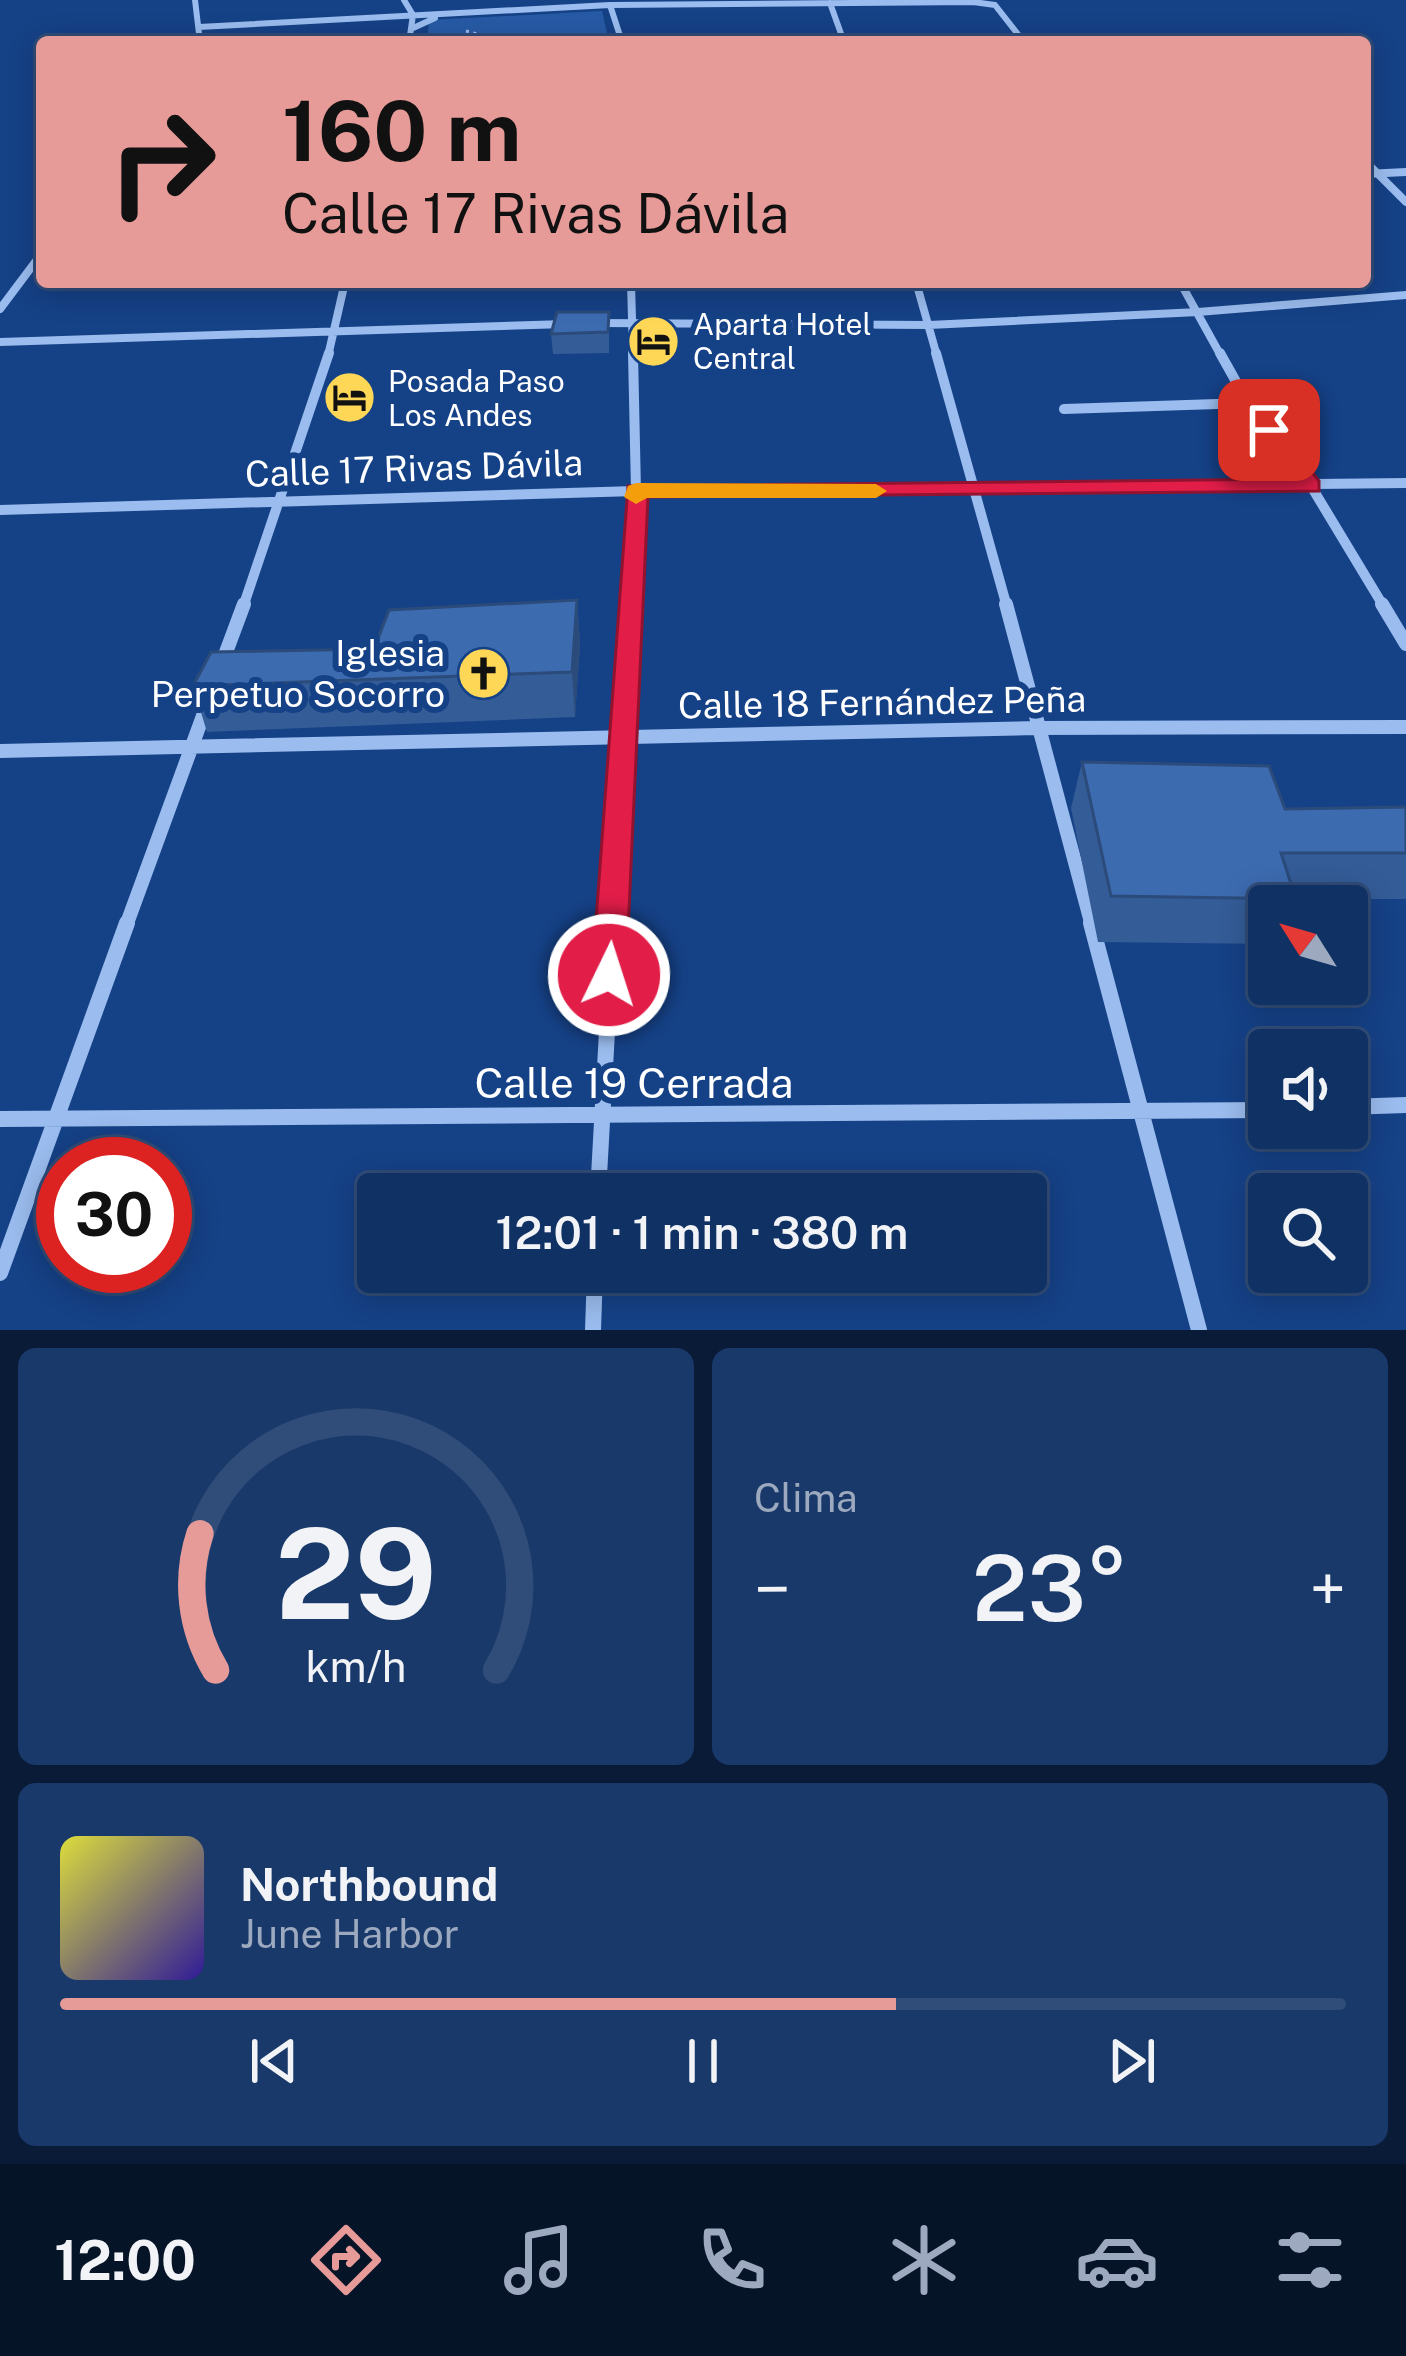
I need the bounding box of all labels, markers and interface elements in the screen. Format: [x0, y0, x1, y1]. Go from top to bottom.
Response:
text: 160 m [282, 81, 521, 180]
icon: right [84, 84, 240, 240]
text: Calle 17 Rivas Dávila [282, 182, 789, 245]
place label: Aparta Hotel Central [693, 306, 872, 376]
hotel icon: Aparta Hotel Central [626, 313, 682, 369]
place label: Posada Paso Los Andes [388, 363, 565, 433]
hotel icon: Posada Paso Los Andes [321, 370, 377, 426]
pin [1218, 379, 1320, 481]
icon: arrive [1236, 397, 1302, 463]
street label: Calle 17 Rivas Dávila [244, 441, 584, 495]
place label: Iglesia Perpetuo Socorro [151, 632, 445, 715]
church icon: Iglesia Perpetuo Socorro [456, 646, 512, 702]
street label: Calle 18 Fernández Peña [678, 677, 1086, 727]
north arrow [1248, 885, 1368, 1005]
map controls [1248, 885, 1368, 1293]
position arrow [546, 912, 672, 1038]
button: sound [1248, 1029, 1368, 1149]
street label: Calle 19 Cerrada [474, 1058, 794, 1107]
speed limit sign: 30 [36, 1137, 192, 1293]
button: search [1248, 1173, 1368, 1293]
text: 12:01 · 1 min · 380 m [496, 1206, 908, 1259]
text: Clima [754, 1475, 858, 1521]
text: 29 [275, 1500, 437, 1647]
text: 23° [972, 1535, 1128, 1641]
text: − [754, 1550, 791, 1628]
text: + [1309, 1550, 1346, 1628]
text: km/h [306, 1640, 406, 1691]
text: Northbound [240, 1858, 498, 1911]
text: June Harbor [240, 1911, 459, 1957]
icon: previous [241, 2028, 307, 2094]
icon: pause [670, 2028, 736, 2094]
icon: next [1099, 2028, 1165, 2094]
icon: directions [304, 2218, 388, 2302]
icon: music [497, 2218, 581, 2302]
icon: phone [690, 2218, 774, 2302]
icon: climate [882, 2218, 966, 2302]
icon: car [1075, 2218, 1159, 2302]
icon: filters [1268, 2218, 1352, 2302]
text: 12:00 [54, 2229, 196, 2292]

